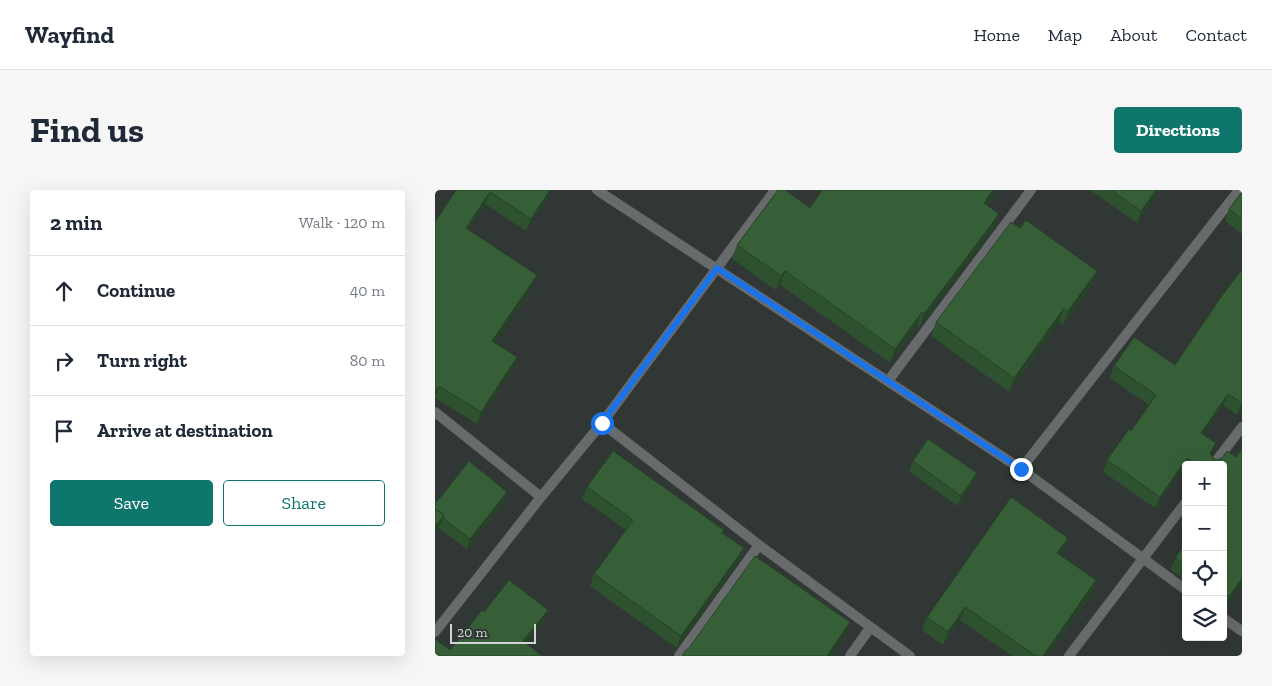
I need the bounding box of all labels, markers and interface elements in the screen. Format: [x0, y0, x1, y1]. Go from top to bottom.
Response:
text: Wayfind [25, 20, 114, 49]
text: Home [973, 24, 1020, 46]
text: Map [1048, 24, 1082, 46]
text: About [1110, 24, 1157, 46]
text: Contact [1185, 24, 1247, 46]
button: Directions [1114, 107, 1242, 153]
text: Find us [30, 109, 144, 151]
text: 2 min [50, 210, 102, 235]
text: Walk · 120 m [299, 213, 385, 232]
icon: ahead [50, 277, 78, 305]
text: Continue [97, 279, 175, 302]
text: 40 m [350, 281, 385, 300]
icon: right [50, 347, 78, 375]
text: Turn right [97, 349, 187, 372]
text: 80 m [350, 351, 385, 370]
route start [591, 412, 614, 435]
icon: arrive [50, 417, 78, 445]
text: Arrive at destination [97, 419, 273, 442]
route end [1010, 458, 1033, 481]
map controls [1182, 461, 1227, 641]
button: + [1182, 461, 1227, 506]
button: Save [50, 480, 213, 526]
button: Share [223, 480, 385, 526]
button: − [1182, 506, 1227, 551]
button: locate [1182, 551, 1227, 596]
button: layers [1182, 596, 1227, 641]
scale bar [450, 621, 536, 644]
text: 20 m [457, 624, 488, 641]

